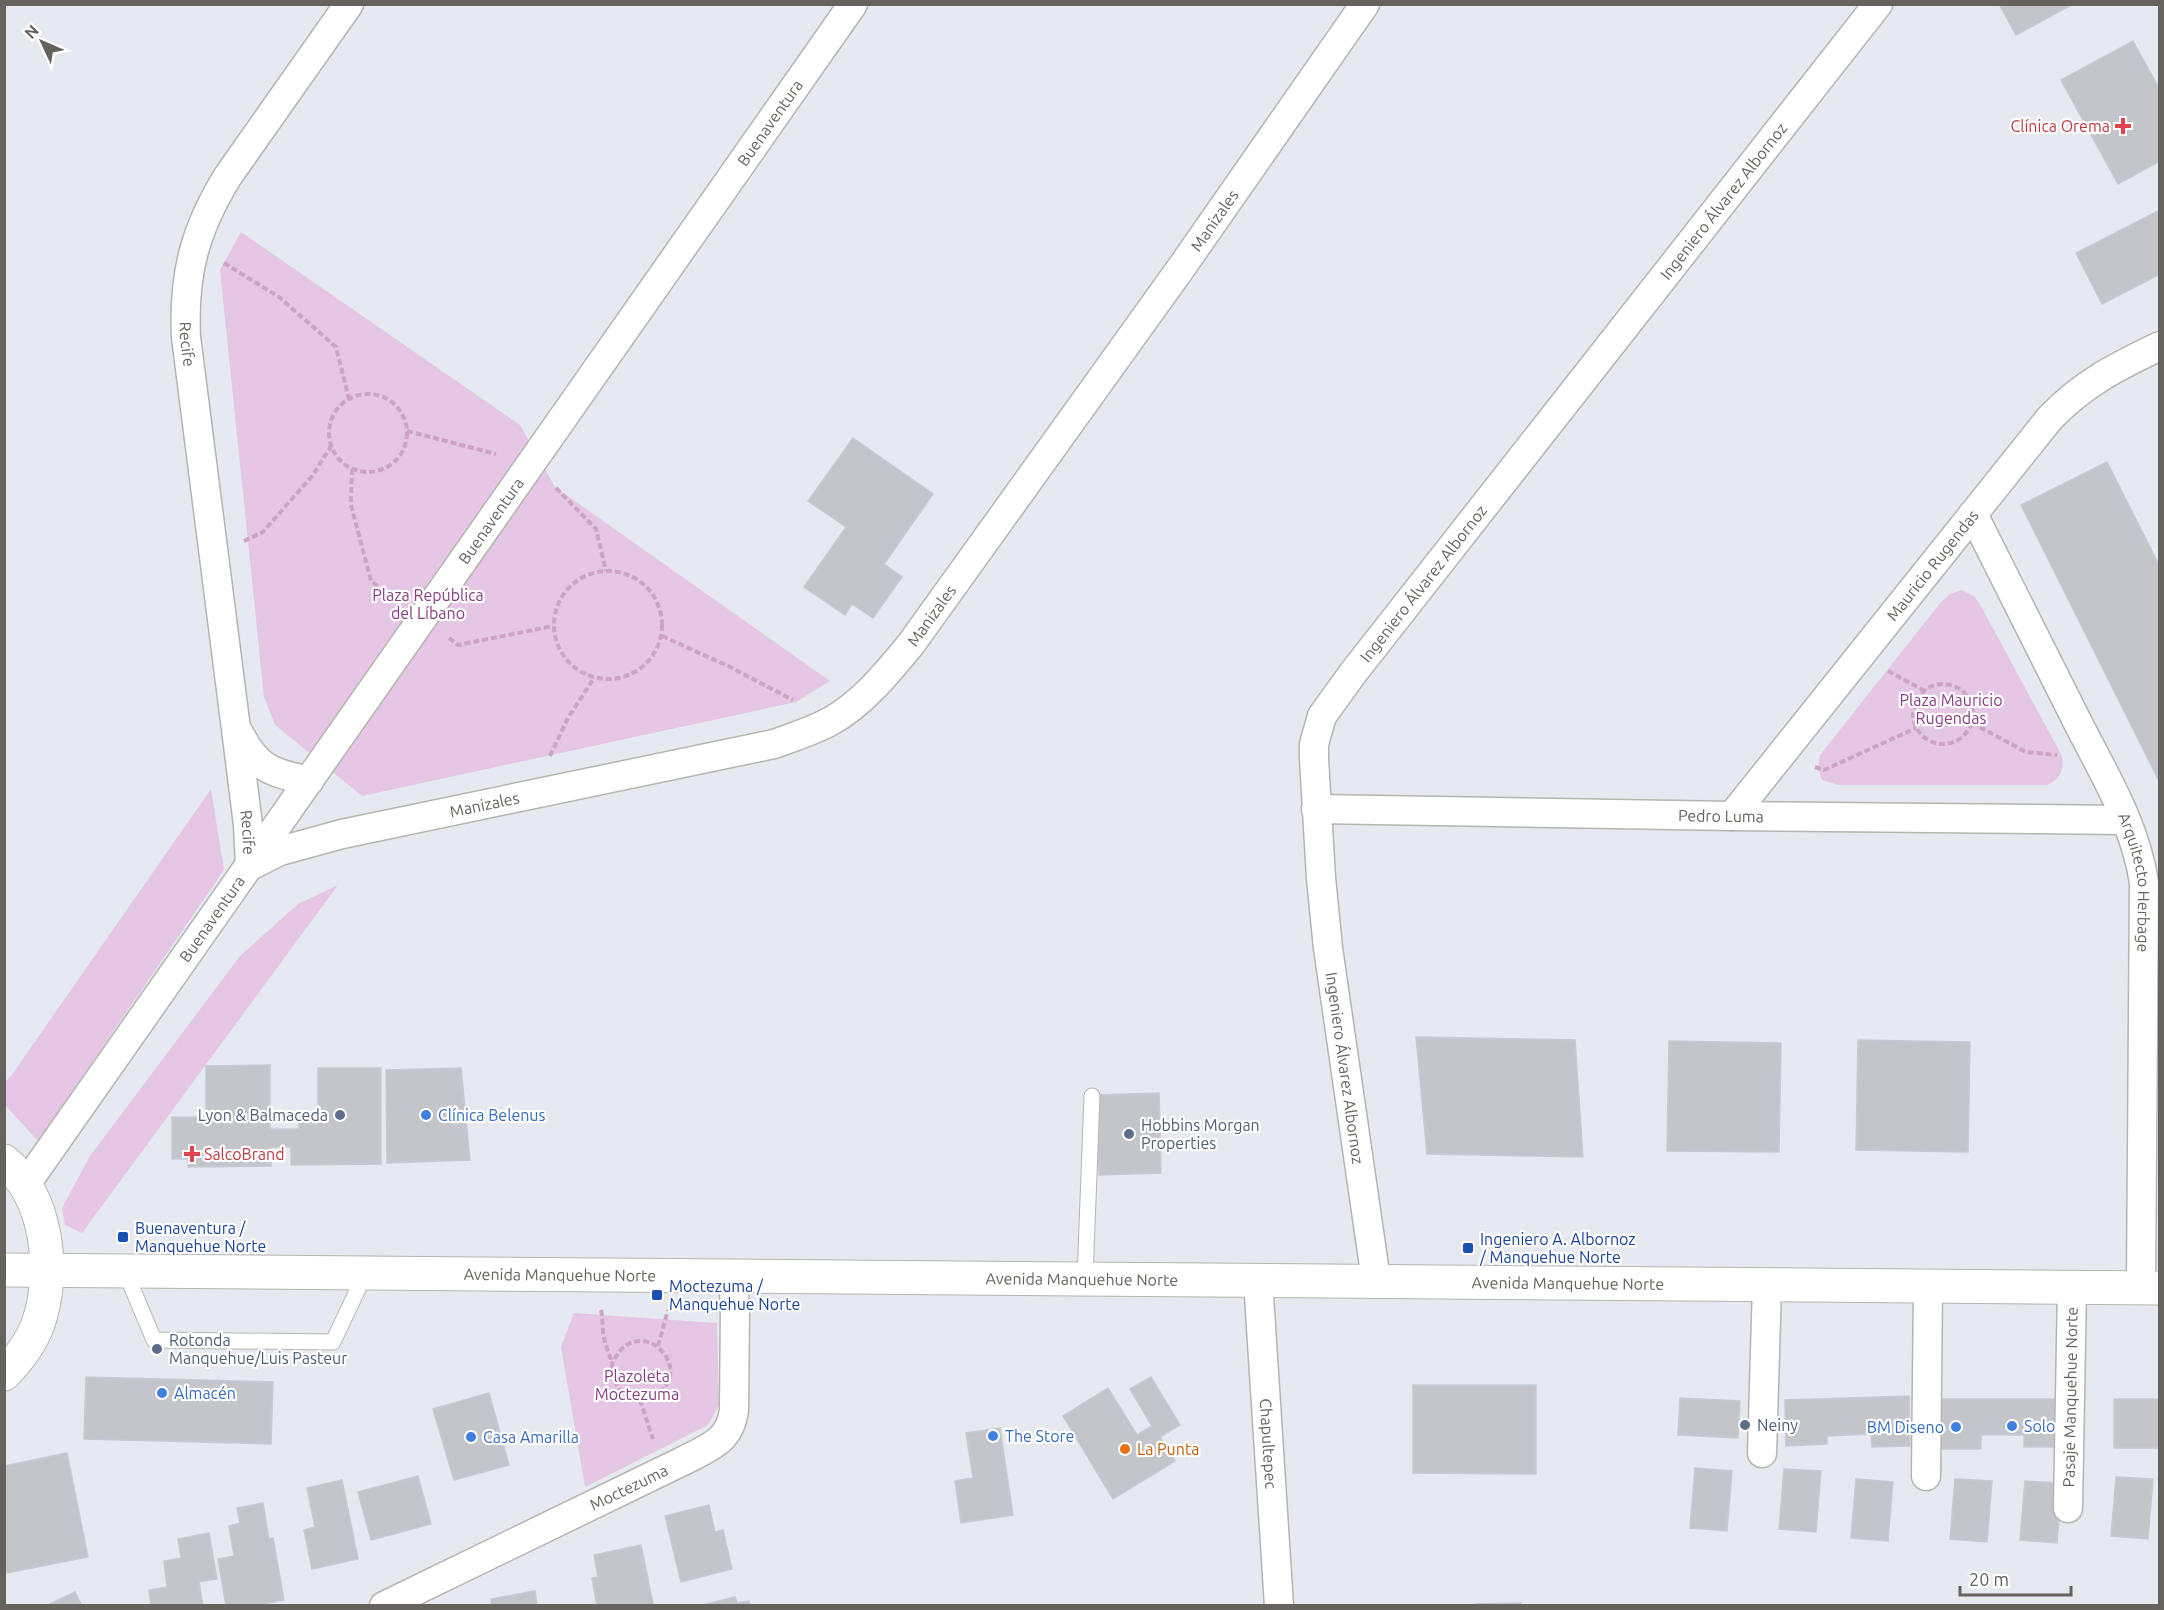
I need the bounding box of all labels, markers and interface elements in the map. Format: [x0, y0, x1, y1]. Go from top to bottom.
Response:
north arrow [12, 12, 72, 72]
text: N [21, 21, 42, 42]
street label: Buenaventura [733, 76, 806, 169]
place label: Clínica Orema [2010, 117, 2110, 135]
marker: Clínica Orema [2114, 117, 2132, 135]
street label: Ingeniero Álvarez Albornoz [1656, 119, 1790, 283]
street label: Manizales [1187, 186, 1242, 254]
street label: Recife [177, 321, 199, 368]
street label: Buenaventura [455, 474, 527, 567]
street label: Ingeniero Álvarez Albornoz [1356, 502, 1490, 665]
street label: Mauricio Rugendas [1883, 506, 1982, 624]
street label: Manizales [904, 581, 959, 649]
park label: Plaza República del Líbano [372, 586, 484, 622]
park label: Plaza Mauricio Rugendas [1899, 691, 2003, 727]
street label: Manizales [448, 788, 521, 820]
street label: Pedro Luma [1678, 806, 1764, 825]
street label: Recife [237, 809, 258, 855]
street label: Arquitecto Herbage [2115, 810, 2153, 952]
street label: Buenaventura [176, 872, 248, 965]
street label: Ingeniero Álvarez Albornoz [1323, 971, 1369, 1165]
place label: Lyon & Balmaceda [198, 1106, 328, 1124]
place label: Clínica Belenus [438, 1106, 545, 1124]
marker: Lyon & Balmaceda [333, 1108, 347, 1122]
marker: Clínica Belenus [419, 1108, 433, 1122]
place label: Hobbins Morgan Properties [1141, 1116, 1260, 1152]
marker: Hobbins Morgan Properties [1122, 1127, 1136, 1141]
place label: SalcoBrand [204, 1145, 285, 1163]
marker: SalcoBrand [185, 1147, 199, 1161]
place label: Buenaventura / Manquehue Norte [135, 1219, 266, 1255]
marker: Buenaventura / Manquehue Norte [116, 1230, 130, 1244]
place label: Ingeniero A. Albornoz / Manquehue Norte [1479, 1230, 1636, 1266]
marker: Ingeniero A. Albornoz / Manquehue Norte [1461, 1241, 1475, 1255]
street label: Avenida Manquehue Norte [464, 1265, 656, 1284]
street label: Avenida Manquehue Norte [986, 1269, 1178, 1289]
street label: Avenida Manquehue Norte [1472, 1273, 1664, 1293]
place label: Moctezuma / Manquehue Norte [669, 1277, 800, 1313]
marker: Moctezuma / Manquehue Norte [650, 1288, 664, 1302]
street label: Pasaje Manquehue Norte [2059, 1307, 2081, 1488]
place label: Rotonda Manquehue/Luis Pasteur [169, 1331, 347, 1367]
marker: Rotonda Manquehue/Luis Pasteur [150, 1342, 164, 1356]
park label: Plazoleta Moctezuma [595, 1367, 679, 1403]
place label: Almacén [174, 1384, 236, 1402]
marker: Almacén [155, 1386, 169, 1400]
street label: Chapultepec [1257, 1398, 1280, 1490]
place label: Neiny [1757, 1416, 1798, 1434]
place label: Solo [2024, 1417, 2055, 1435]
marker: Neiny [1738, 1418, 1752, 1432]
place label: BM Diseno [1867, 1418, 1944, 1436]
marker: Solo [2005, 1419, 2019, 1433]
marker: BM Diseno [1949, 1420, 1963, 1434]
place label: The Store [1005, 1427, 1074, 1445]
place label: Casa Amarilla [483, 1428, 579, 1446]
marker: The Store [986, 1429, 1000, 1443]
marker: Casa Amarilla [464, 1430, 478, 1444]
place label: La Punta [1137, 1440, 1199, 1458]
marker: La Punta [1118, 1442, 1132, 1456]
street label: Moctezuma [587, 1461, 671, 1514]
scale bar [1960, 1559, 2071, 1597]
text: 20 m [1969, 1569, 2009, 1589]

